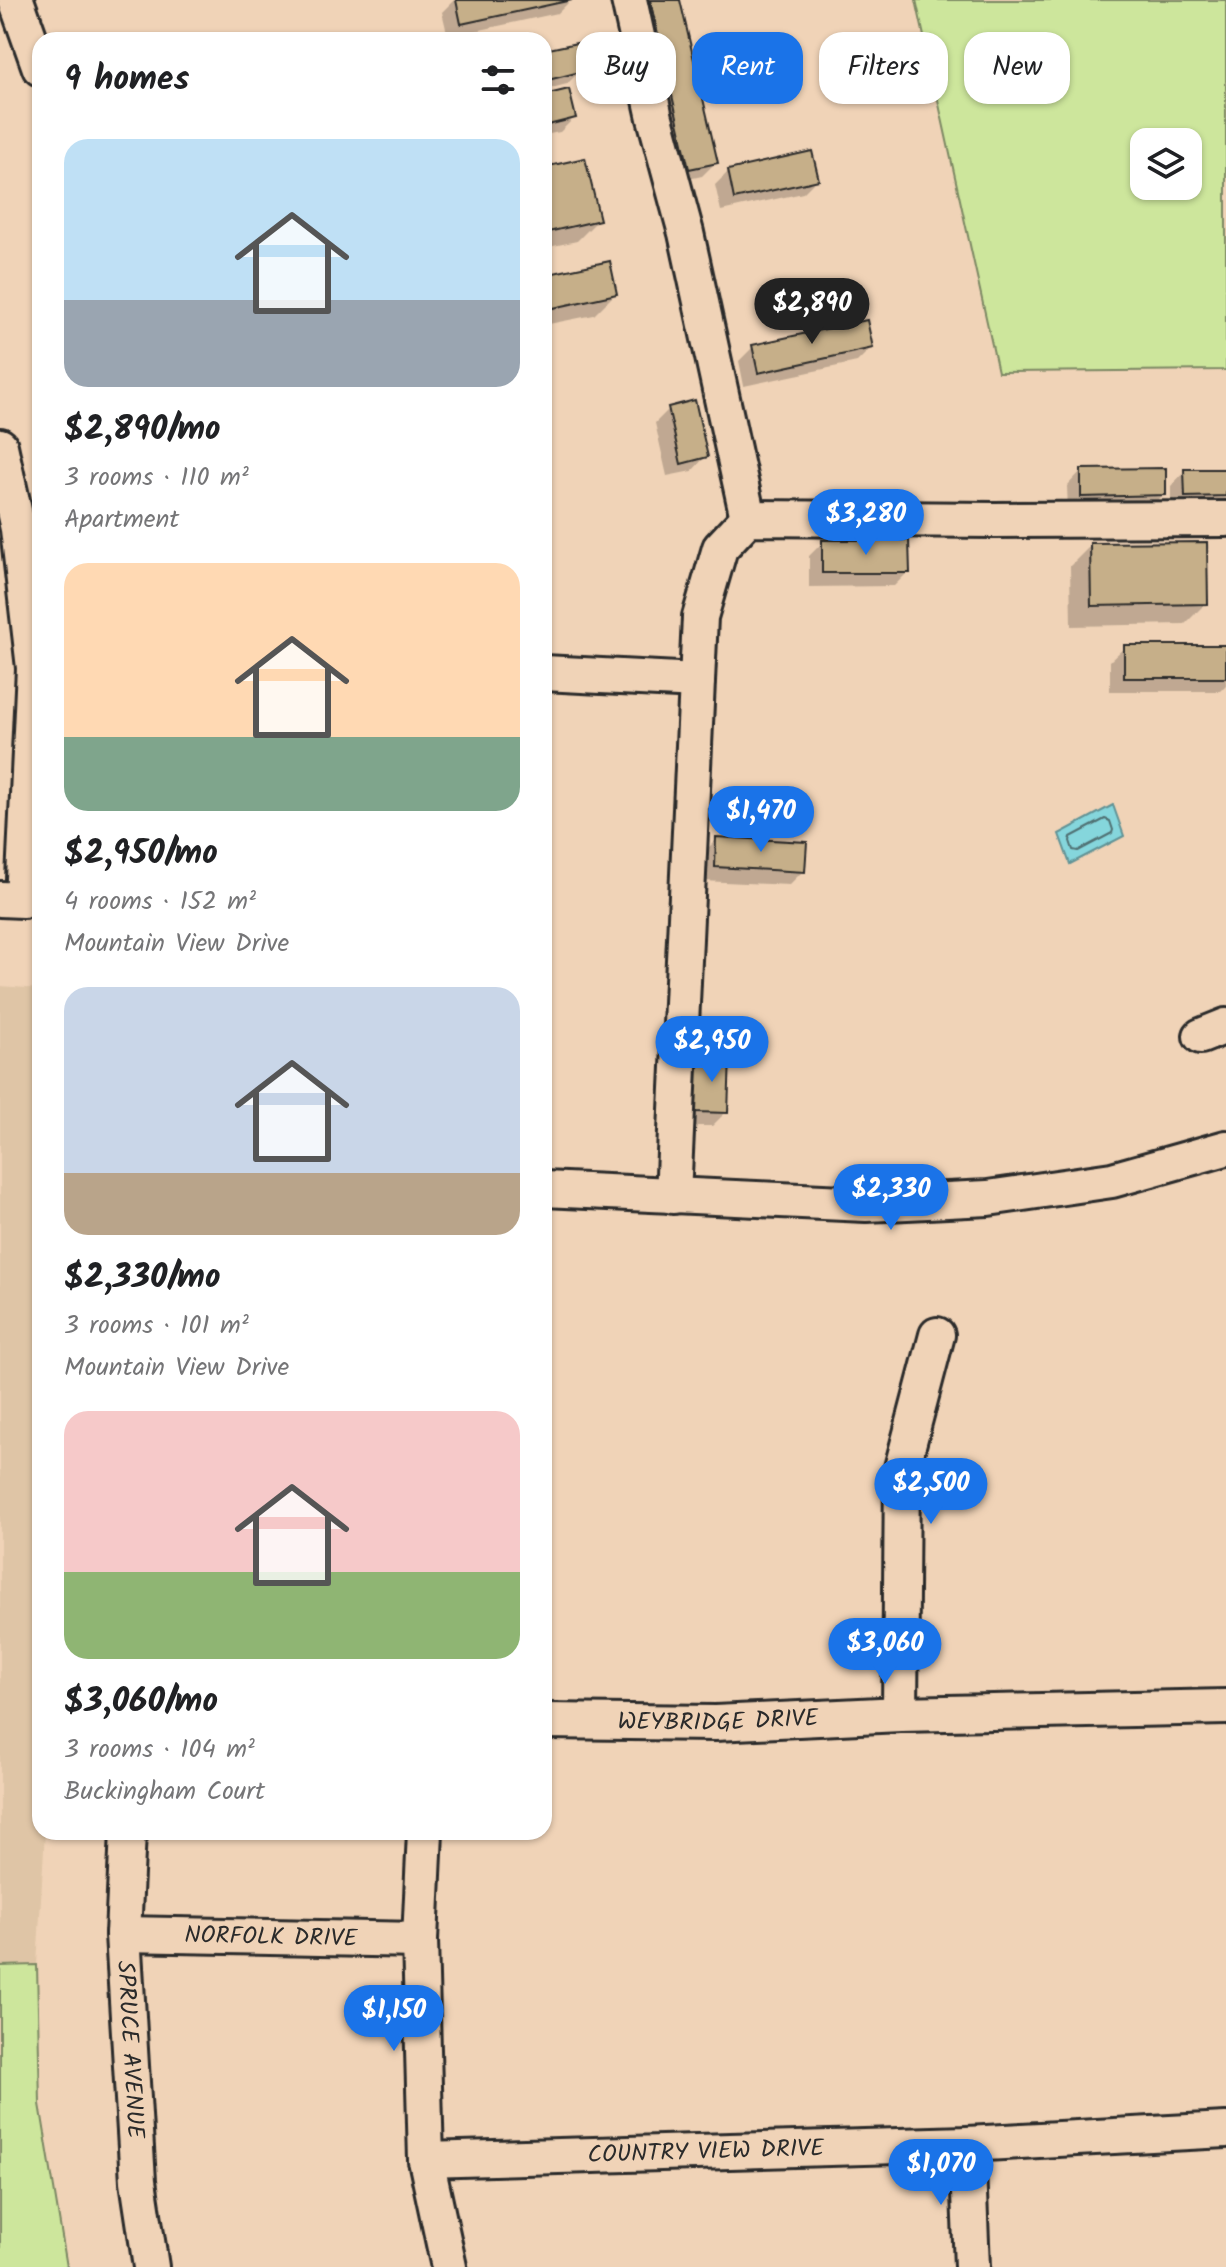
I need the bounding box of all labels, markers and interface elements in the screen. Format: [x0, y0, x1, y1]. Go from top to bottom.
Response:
chip: Buy [576, 32, 676, 104]
chip: Rent [692, 32, 803, 104]
chip: Filters [819, 32, 948, 104]
chip: New [964, 32, 1070, 104]
text: 9 homes [64, 53, 189, 107]
icon: filters [476, 58, 520, 102]
map controls [1130, 128, 1202, 200]
button: layers [1130, 128, 1202, 200]
icon: home [220, 191, 364, 335]
pin: $2,890 [747, 278, 877, 346]
text: $2,890 [772, 283, 852, 325]
text: $2,890/mo [64, 403, 221, 457]
text: 3 rooms · 110 m² [64, 457, 249, 499]
pin: $3,280 [801, 489, 931, 557]
text: $3,280 [826, 494, 906, 536]
text: Apartment [64, 499, 179, 541]
icon: home [220, 615, 364, 759]
pin: $1,470 [696, 786, 826, 854]
text: $1,470 [726, 791, 796, 833]
text: $2,950/mo [64, 827, 218, 881]
text: 4 rooms · 152 m² [64, 881, 256, 923]
text: Mountain View Drive [64, 923, 289, 965]
pin: $2,950 [647, 1016, 777, 1084]
text: $2,950 [673, 1021, 751, 1063]
icon: home [220, 1039, 364, 1183]
pin: $2,330 [826, 1164, 956, 1232]
text: $2,330 [851, 1169, 931, 1211]
text: $2,330/mo [64, 1251, 220, 1305]
text: 3 rooms · 101 m² [64, 1305, 249, 1347]
text: Mountain View Drive [64, 1347, 289, 1389]
pin: $2,500 [866, 1458, 996, 1526]
icon: home [220, 1463, 364, 1607]
text: $2,500 [892, 1463, 970, 1505]
pin: $3,060 [820, 1618, 950, 1686]
text: $3,060 [846, 1623, 924, 1665]
text: $3,060/mo [64, 1675, 218, 1729]
street label: WEYBRIDGE DRIVE [617, 1698, 820, 1743]
text: 3 rooms · 104 m² [64, 1729, 255, 1771]
text: Buckingham Court [64, 1771, 265, 1813]
street label: NORFOLK DRIVE [184, 1916, 359, 1958]
street label: SPRUCE AVENUE [105, 1959, 155, 2141]
pin: $1,150 [329, 1985, 459, 2053]
text: $1,150 [362, 1990, 426, 2032]
street label: COUNTRY VIEW DRIVE [587, 2129, 826, 2175]
pin: $1,070 [876, 2139, 1006, 2207]
text: $1,070 [906, 2144, 976, 2186]

